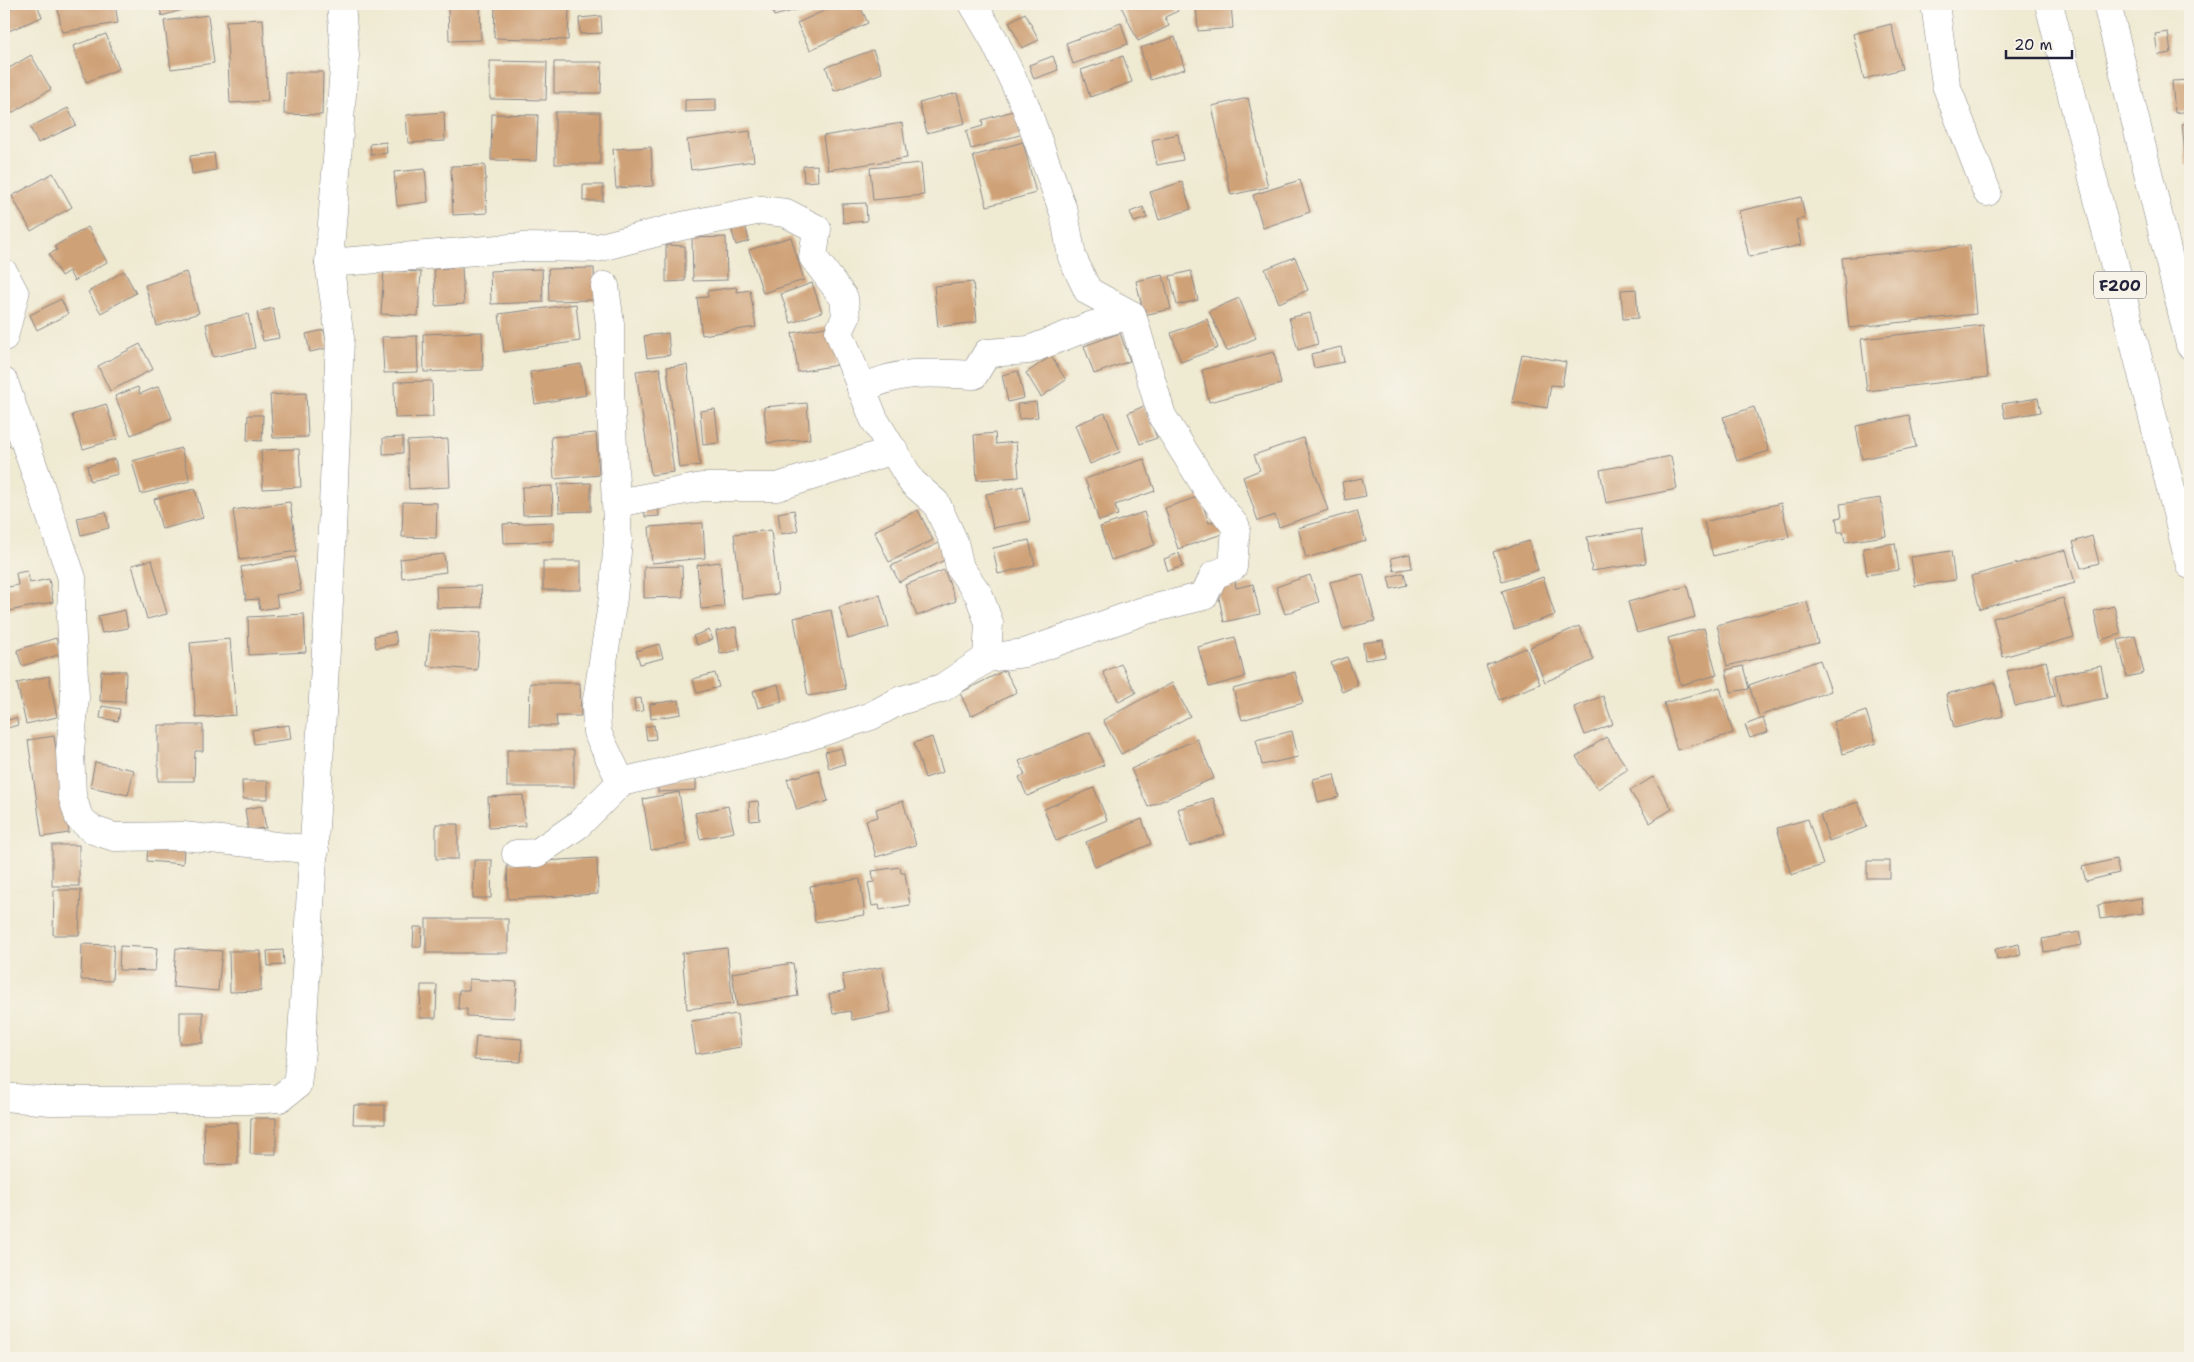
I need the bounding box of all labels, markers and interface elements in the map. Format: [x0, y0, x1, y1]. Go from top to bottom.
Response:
scale bar [2006, 28, 2073, 60]
text: 20 m [2014, 35, 2053, 55]
road number: F200 [2094, 272, 2146, 298]

